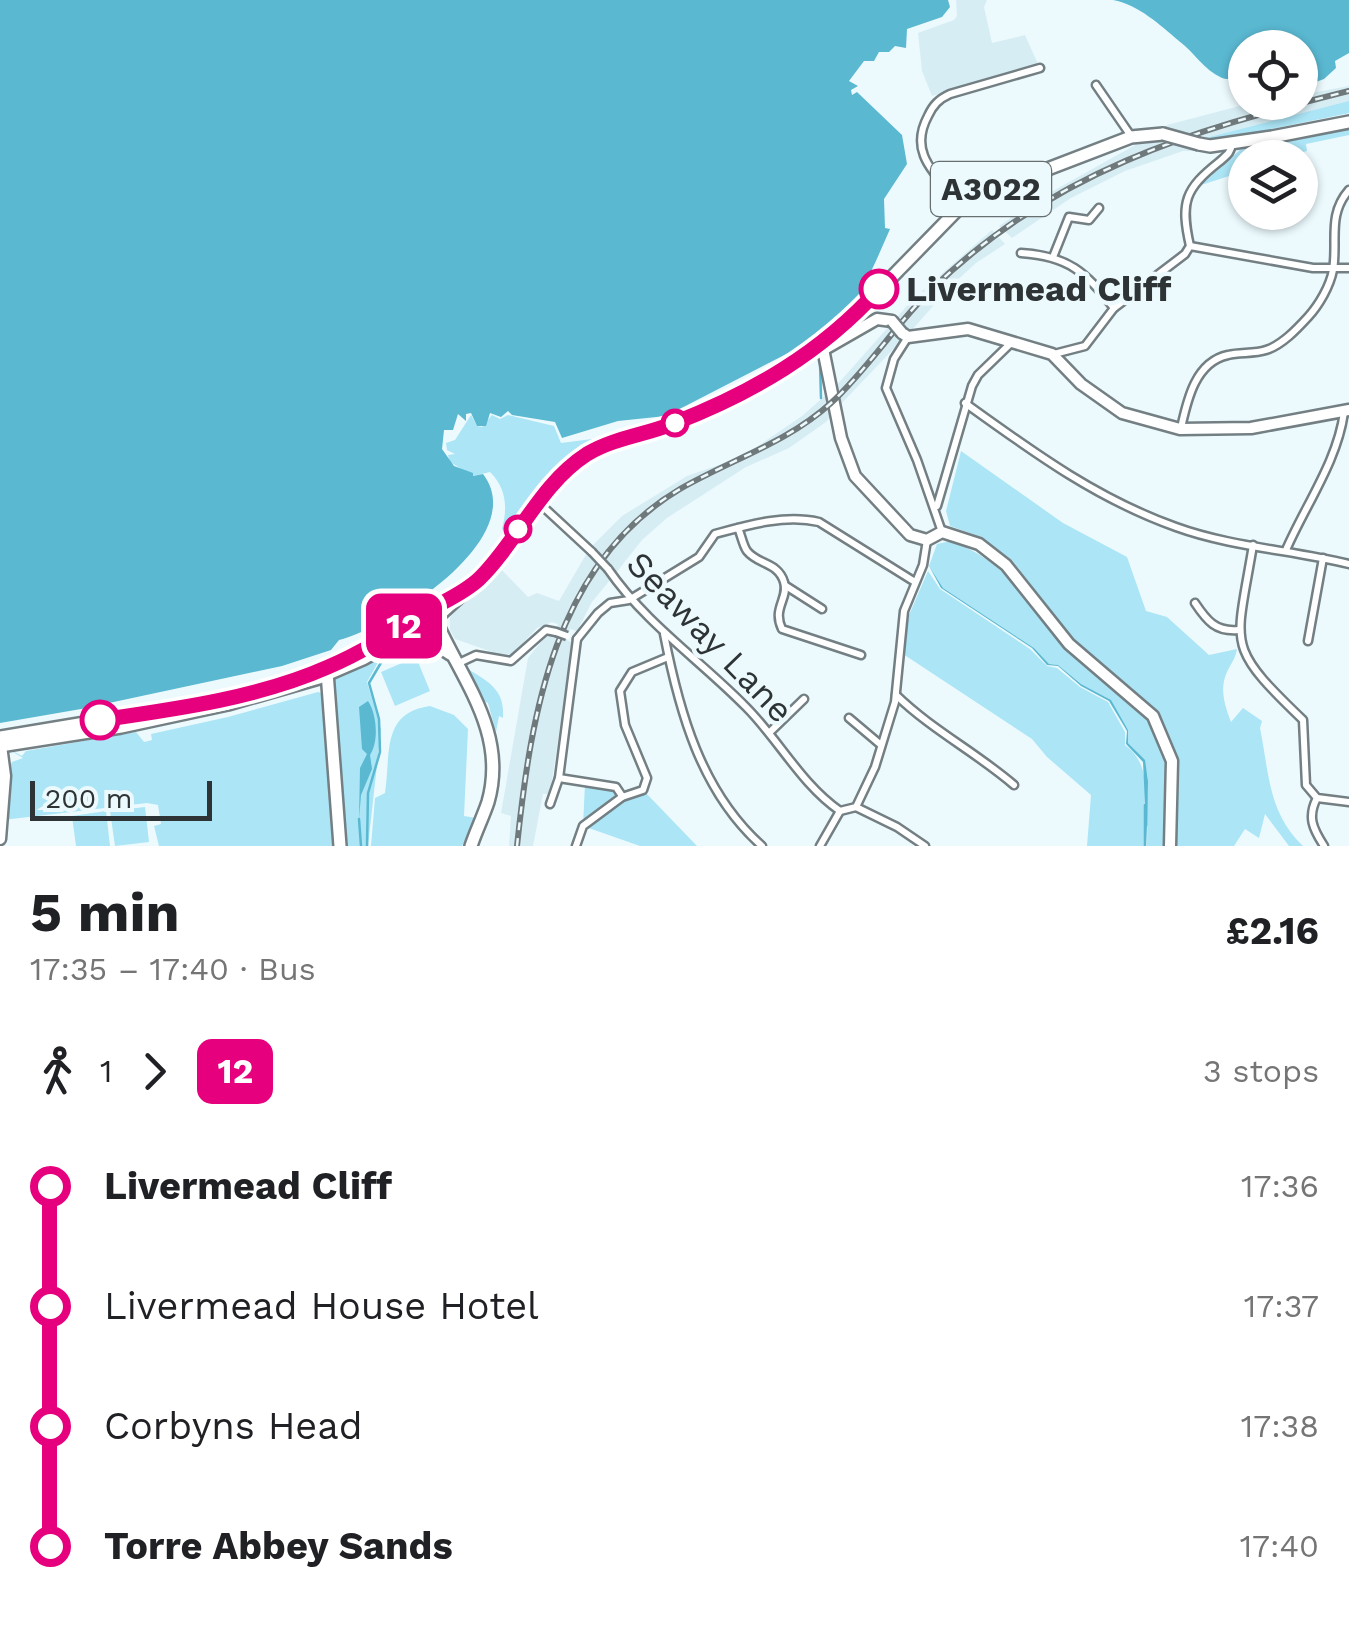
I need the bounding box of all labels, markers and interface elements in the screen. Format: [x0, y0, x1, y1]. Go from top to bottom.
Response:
map controls [1228, 30, 1318, 230]
button: locate [1228, 30, 1318, 120]
button: layers [1228, 140, 1318, 230]
road number: A3022 [931, 162, 1051, 216]
place label: Livermead Cliff [906, 268, 1172, 310]
marker: Livermead Cliff [860, 270, 898, 308]
unlabelled marker [662, 410, 688, 436]
unlabelled marker [505, 516, 531, 542]
street label: Seaway Lane [618, 543, 802, 731]
line badge: 12 [359, 594, 449, 658]
text: 12 [386, 605, 422, 647]
unlabelled marker [81, 701, 119, 739]
scale bar [30, 776, 212, 820]
text: 200 m [45, 782, 132, 815]
text: 5 min [30, 880, 180, 944]
text: £2.16 [1226, 909, 1319, 953]
text: 17:35 – 17:40 · Bus [30, 950, 316, 988]
icon: walk [30, 1044, 85, 1099]
icon: forward [127, 1044, 182, 1099]
text: 12 [217, 1050, 253, 1092]
text: 1 [100, 1052, 112, 1090]
text: 3 stops [1203, 1052, 1319, 1090]
text: Livermead Cliff [104, 1164, 392, 1208]
text: 17:36 [1241, 1167, 1319, 1205]
text: Livermead House Hotel [104, 1284, 539, 1328]
text: 17:37 [1244, 1287, 1319, 1325]
text: Corbyns Head [104, 1404, 363, 1448]
text: 17:38 [1241, 1407, 1319, 1445]
text: Torre Abbey Sands [104, 1524, 453, 1568]
text: 17:40 [1240, 1527, 1319, 1565]

